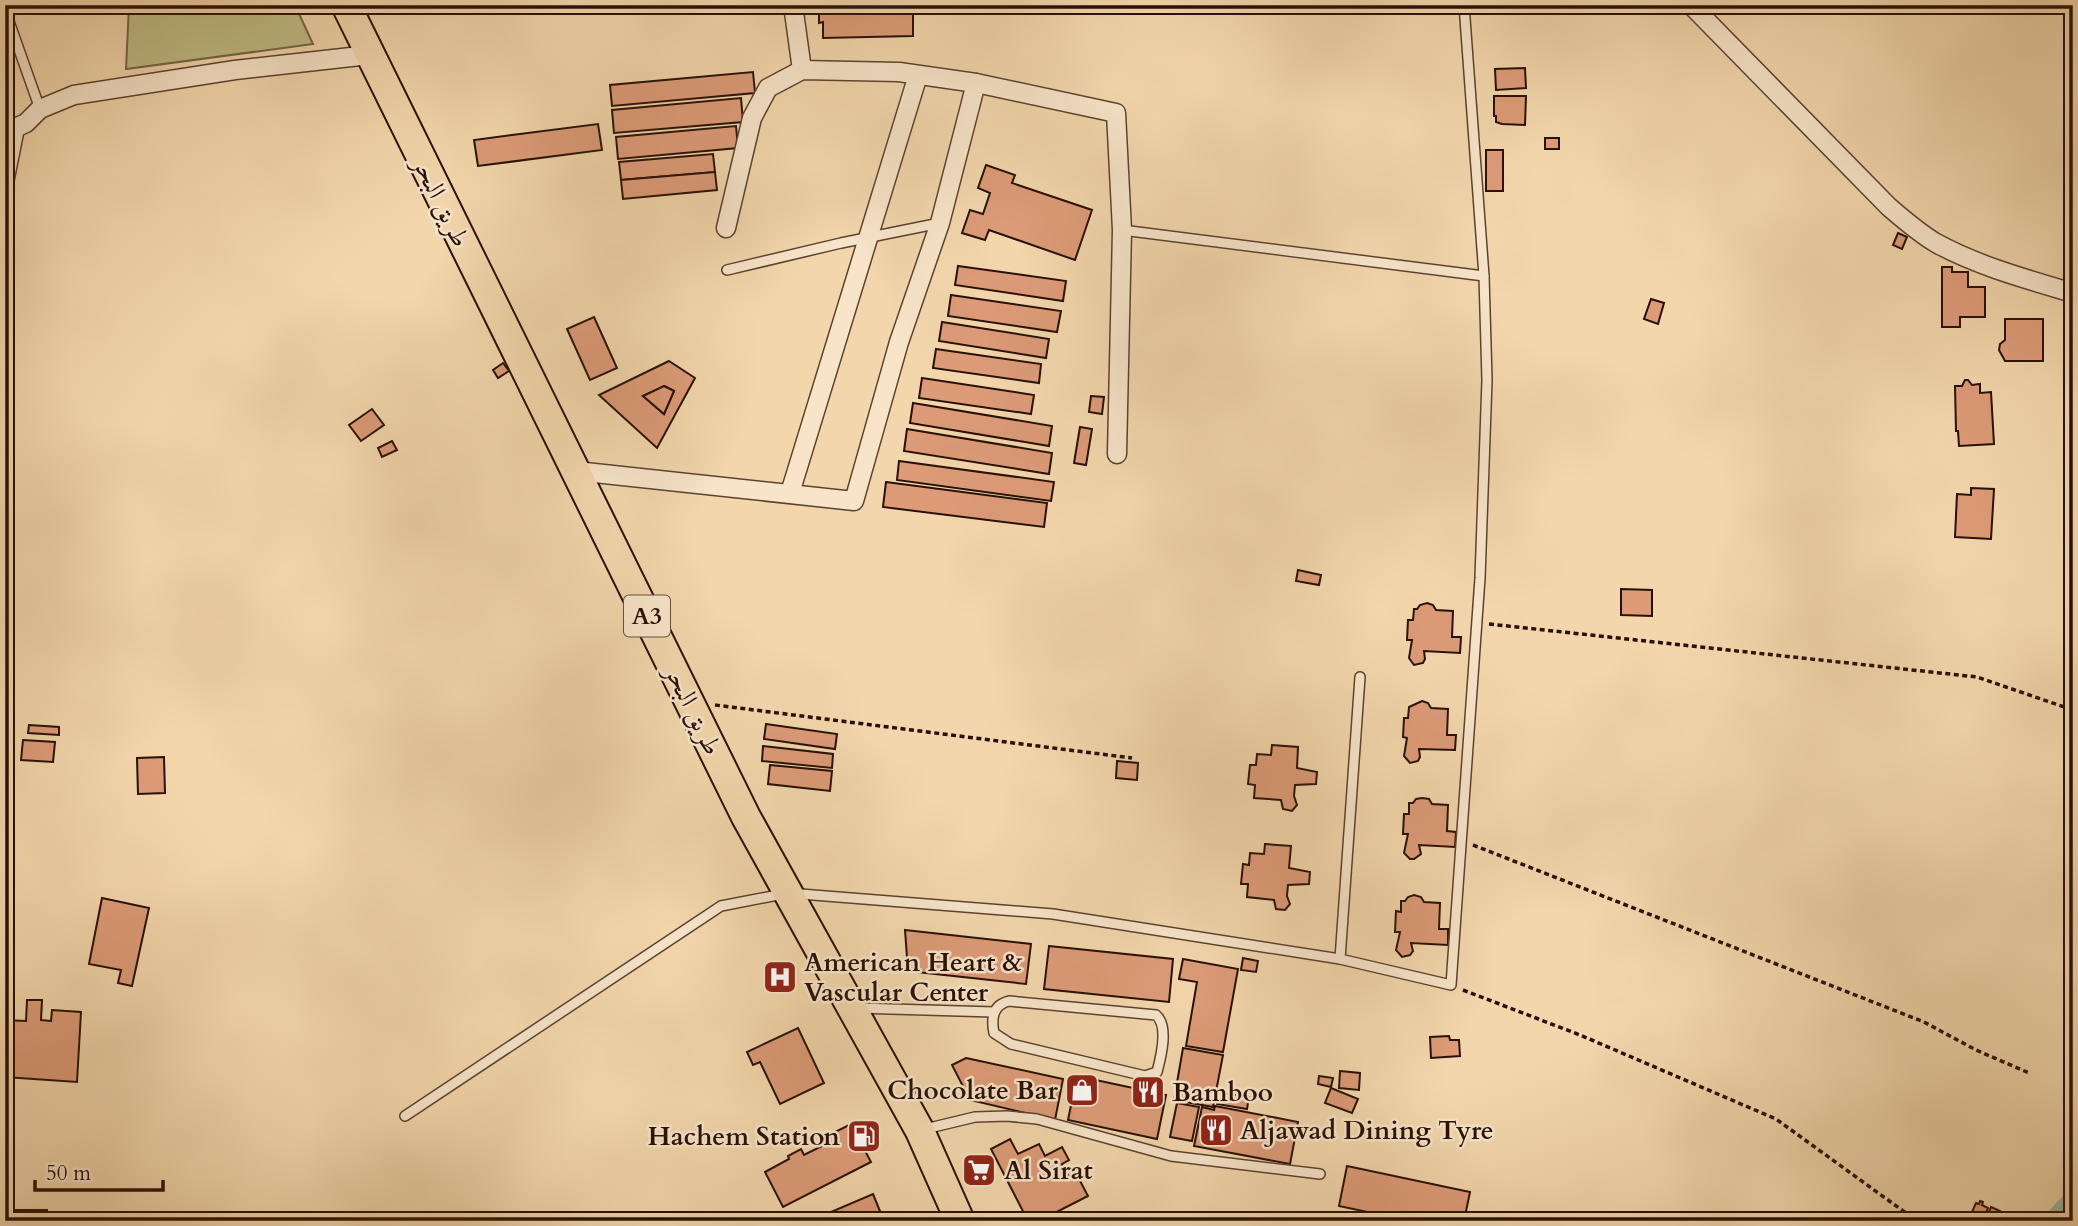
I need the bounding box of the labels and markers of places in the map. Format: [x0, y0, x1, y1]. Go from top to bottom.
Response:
place label: American Heart & Vascular Center [804, 945, 1023, 1010]
hospital icon: American Heart & Vascular Center [761, 958, 799, 996]
shop icon: Chocolate Bar [1063, 1071, 1101, 1109]
place label: Chocolate Bar [887, 1073, 1059, 1108]
restaurant icon: Bamboo [1129, 1073, 1167, 1111]
place label: Bamboo [1172, 1075, 1273, 1110]
restaurant icon: Aljawad Dining Tyre [1197, 1111, 1235, 1149]
place label: Aljawad Dining Tyre [1240, 1113, 1494, 1148]
fuel station icon: Hachem Station [845, 1117, 883, 1155]
place label: Hachem Station [648, 1119, 840, 1154]
supermarket icon: Al Sirat [960, 1151, 998, 1189]
place label: Al Sirat [1004, 1153, 1093, 1188]

